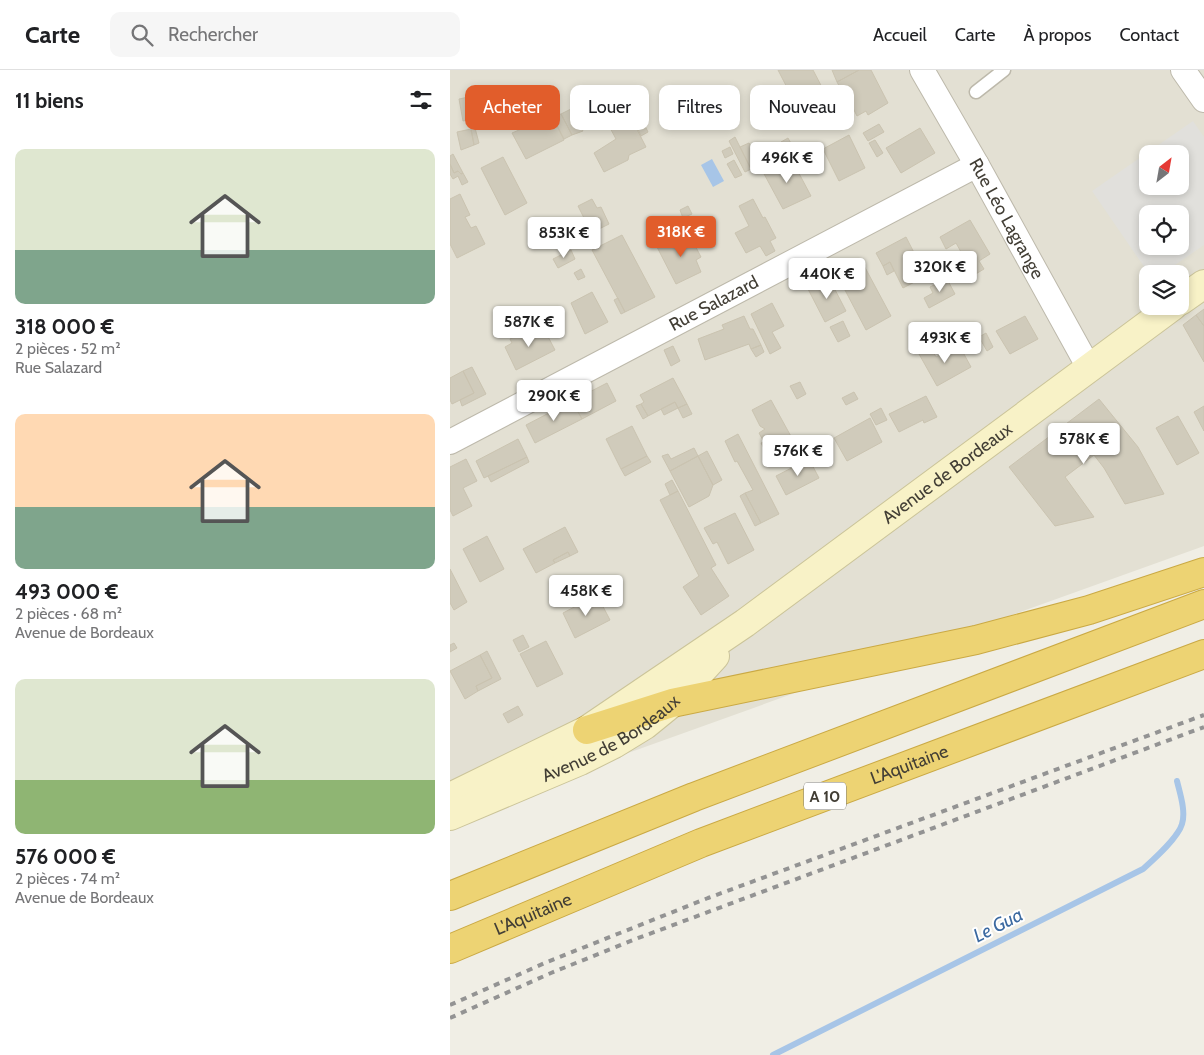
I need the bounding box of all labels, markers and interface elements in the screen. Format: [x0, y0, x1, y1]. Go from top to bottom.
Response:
search box [110, 12, 460, 57]
text: Carte [25, 20, 80, 49]
icon: search [128, 21, 156, 49]
text: Rechercher [168, 23, 258, 46]
text: Accueil [873, 24, 927, 46]
text: Carte [955, 24, 995, 46]
text: À propos [1023, 24, 1091, 46]
text: Contact [1119, 24, 1179, 46]
chip: Acheter [465, 85, 560, 130]
chip: Louer [570, 85, 649, 130]
chip: Filtres [659, 85, 740, 130]
chip: Nouveau [750, 85, 854, 130]
icon: filters [407, 86, 435, 114]
text: 11 biens [15, 88, 84, 113]
pin: 496K € [746, 142, 828, 184]
north arrow [1139, 145, 1189, 195]
map controls [1139, 145, 1189, 315]
text: 496K € [761, 148, 813, 167]
street label: Rue Léo Lagrange [964, 154, 1049, 283]
icon: home [180, 181, 270, 271]
button: locate [1139, 205, 1189, 255]
pin: 853K € [523, 216, 605, 259]
pin: 318K € [640, 216, 722, 258]
text: 318K € [657, 222, 705, 241]
text: 853K € [539, 223, 589, 242]
pin: 320K € [899, 250, 981, 293]
text: 320K € [914, 257, 966, 276]
pin: 440K € [786, 258, 868, 300]
text: 440K € [799, 264, 855, 283]
button: layers [1139, 265, 1189, 315]
street label: Rue Salazard [665, 271, 762, 336]
pin: 587K € [488, 306, 570, 348]
text: 587K € [504, 312, 554, 331]
text: 318 000 € [15, 314, 114, 339]
pin: 493K € [904, 322, 986, 364]
text: 493K € [919, 328, 971, 347]
text: 2 pièces · 52 m² [15, 339, 120, 358]
text: Rue Salazard [15, 358, 102, 377]
pin: 290K € [513, 380, 595, 422]
text: 290K € [528, 386, 580, 405]
street label: Avenue de Bordeaux [878, 418, 1017, 529]
pin: 578K € [1043, 422, 1125, 465]
text: 578K € [1059, 429, 1109, 448]
pin: 576K € [757, 434, 839, 477]
text: 576K € [773, 441, 823, 460]
icon: home [180, 446, 270, 536]
pin: 458K € [545, 574, 627, 617]
text: 493 000 € [15, 579, 119, 604]
text: 458K € [560, 581, 612, 600]
text: 2 pièces · 68 m² [15, 604, 122, 623]
text: Avenue de Bordeaux [15, 623, 154, 642]
street label: Avenue de Bordeaux [539, 690, 685, 787]
icon: home [180, 711, 270, 801]
street label: L'Aquitaine [867, 740, 951, 789]
road number: A 10 [804, 782, 846, 809]
text: 576 000 € [15, 844, 116, 869]
text: 2 pièces · 74 m² [15, 869, 120, 888]
text: Avenue de Bordeaux [15, 888, 154, 907]
street label: L'Aquitaine [491, 888, 575, 940]
water label: Le Gua [969, 903, 1027, 947]

